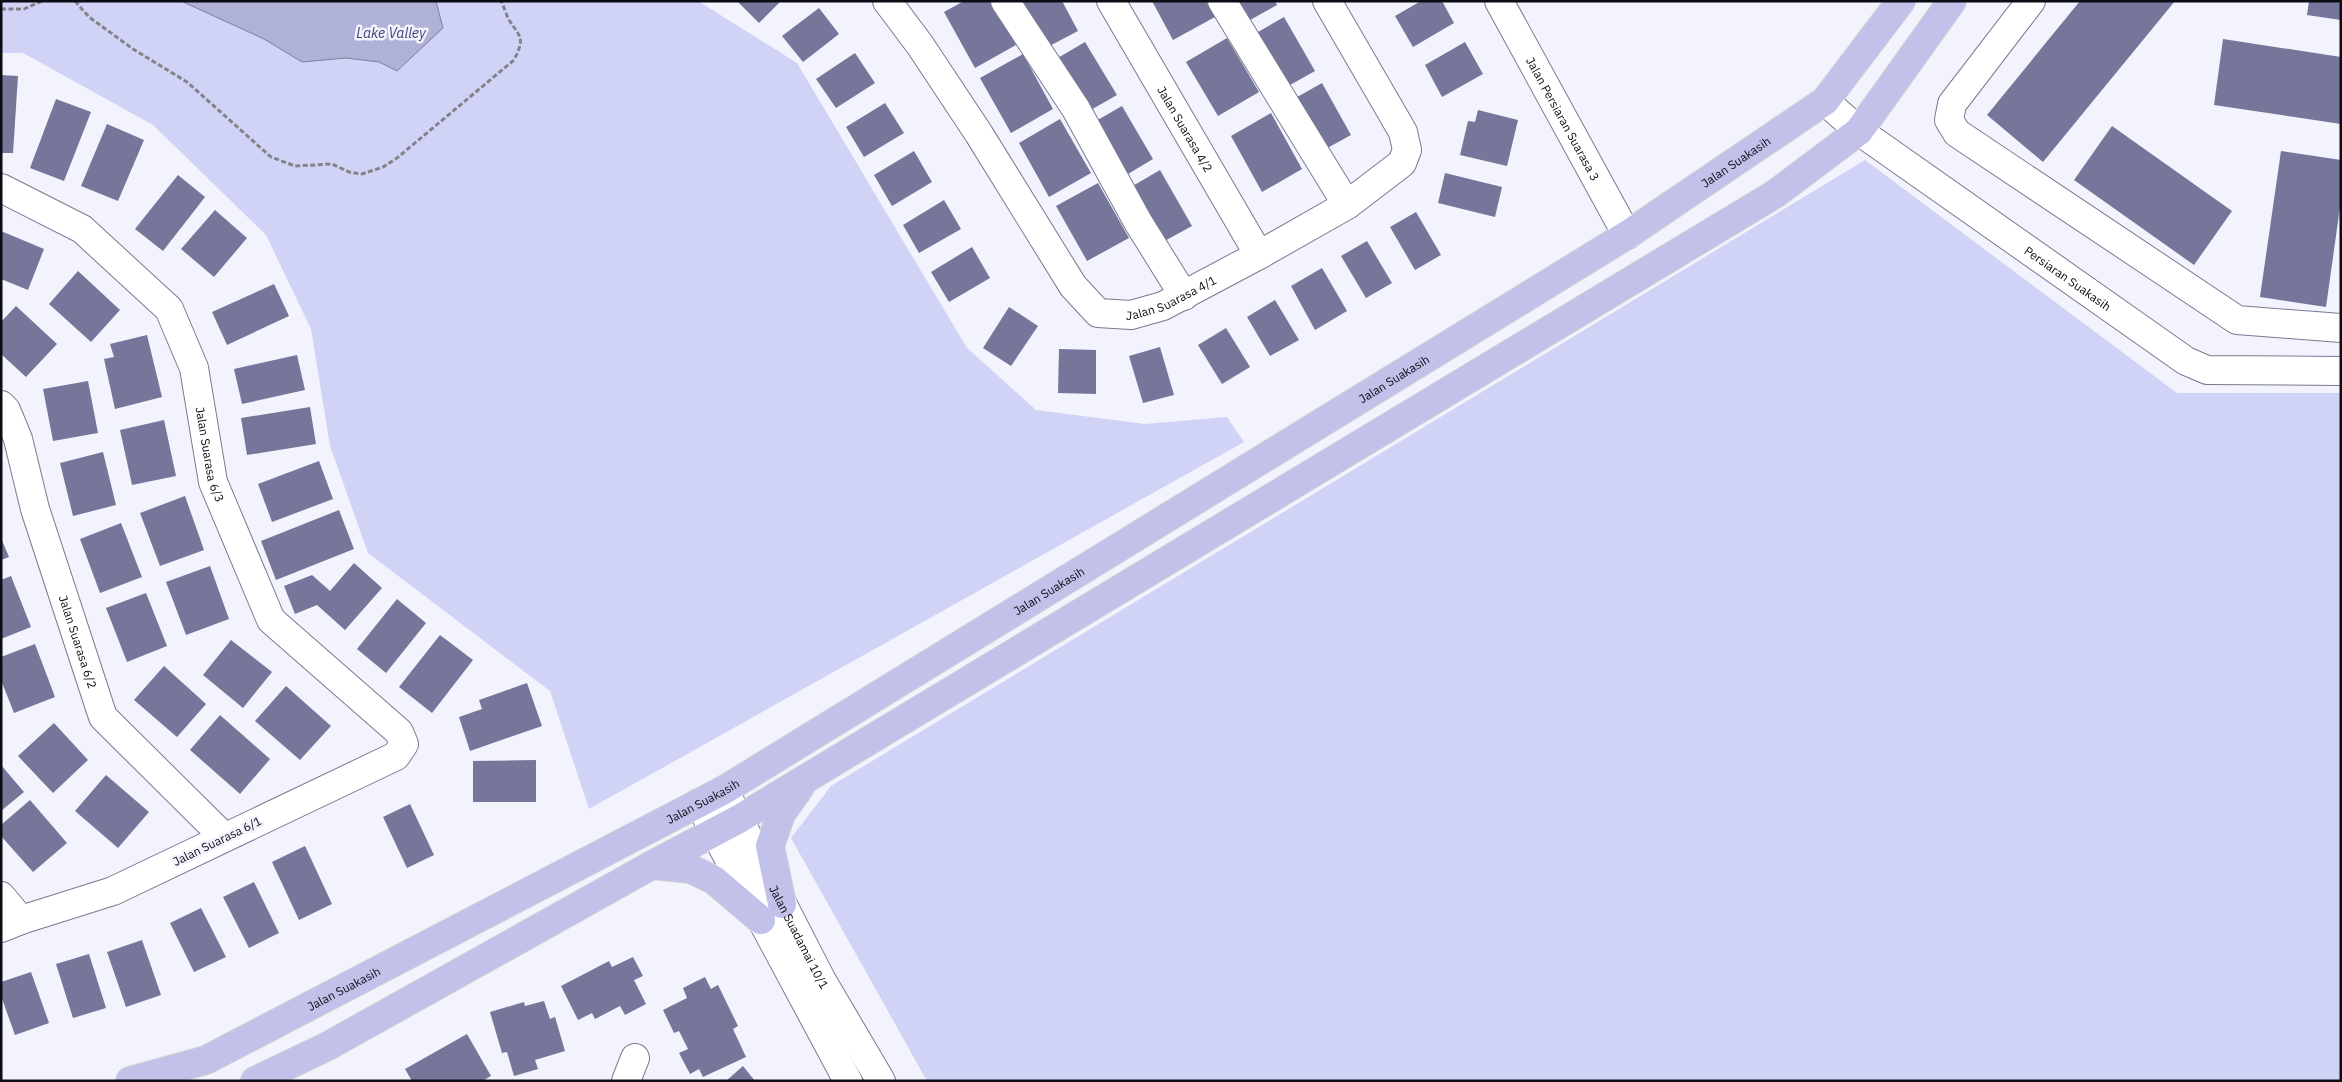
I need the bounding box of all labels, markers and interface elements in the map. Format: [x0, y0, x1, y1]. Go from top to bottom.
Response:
water label: Lake Valley [356, 24, 427, 42]
street label: Jalan Persiaran Suarasa 3 [1523, 54, 1603, 183]
street label: Jalan Suarasa 4/2 [1155, 83, 1216, 175]
street label: Jalan Suakasih [1698, 133, 1773, 190]
street label: Persiaran Suakasih [2022, 242, 2114, 314]
street label: Jalan Suarasa 4/1 [1126, 272, 1219, 323]
street label: Jalan Suakasih [1355, 351, 1432, 406]
street label: Jalan Suarasa 6/3 [193, 406, 228, 504]
street label: Jalan Suakasih [1010, 563, 1087, 618]
street label: Jalan Suarasa 6/2 [56, 593, 101, 690]
street label: Jalan Suakasih [664, 775, 742, 826]
street label: Jalan Suarasa 6/1 [170, 813, 264, 869]
street label: Jalan Suadamai 10/1 [767, 882, 832, 991]
street label: Jalan Suakasih [304, 963, 383, 1014]

